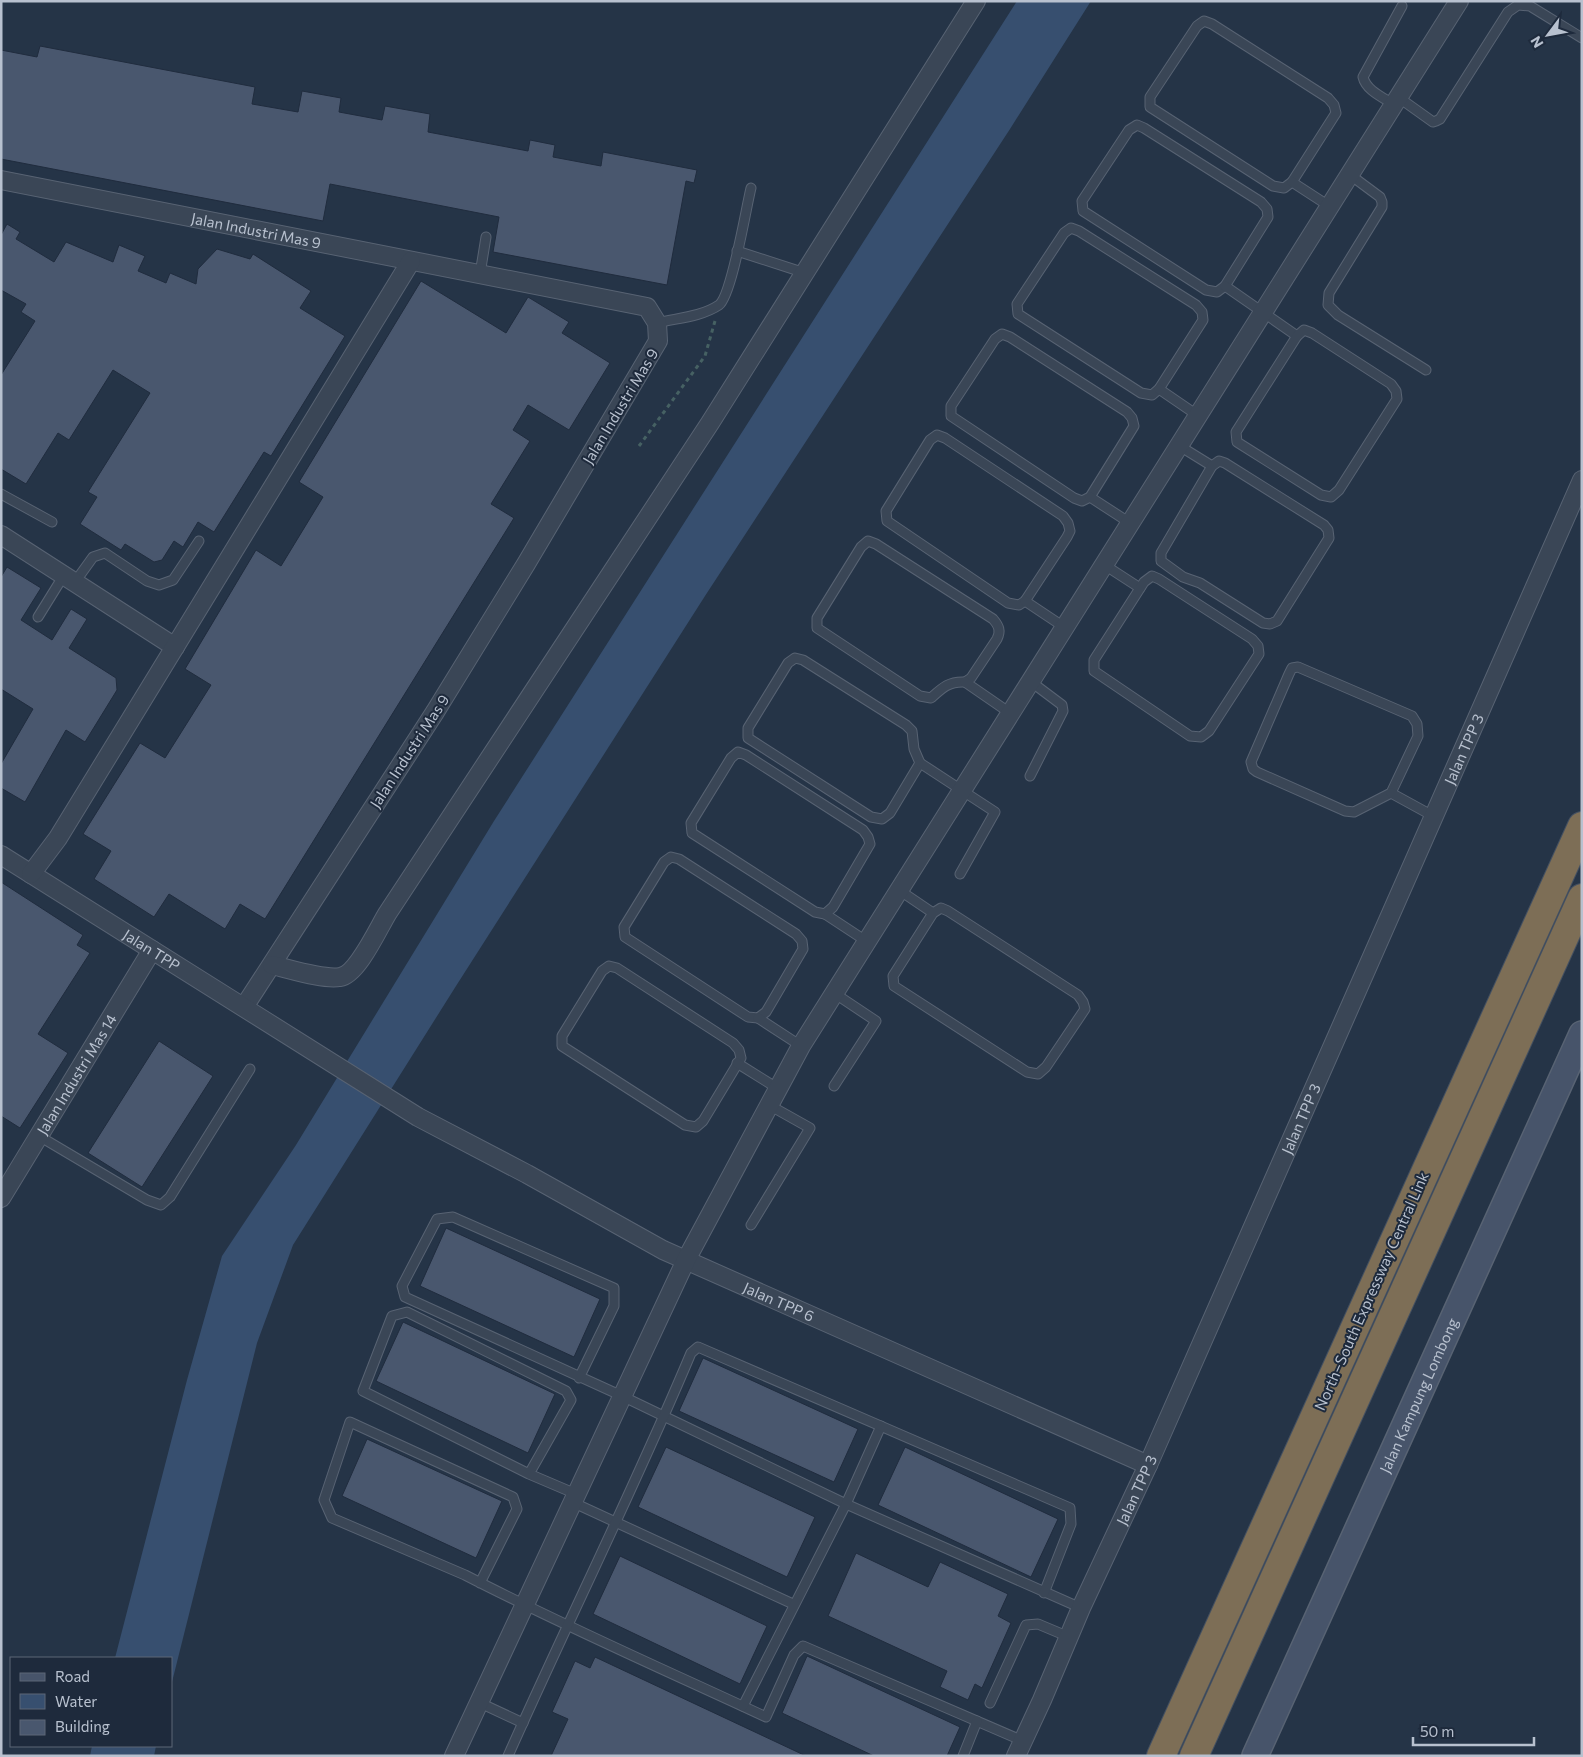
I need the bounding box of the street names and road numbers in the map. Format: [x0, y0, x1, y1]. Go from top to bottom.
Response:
street label: Jalan Industri Mas 9 [190, 209, 323, 252]
street label: Jalan Industri Mas 9 [578, 345, 662, 467]
street label: Jalan Industri Mas 9 [366, 691, 452, 811]
street label: Jalan TPP 3 [1440, 711, 1487, 787]
street label: Jalan TPP [120, 925, 184, 974]
street label: Jalan Industri Mas 14 [33, 1010, 120, 1138]
street label: Jalan TPP 3 [1277, 1081, 1324, 1157]
street label: North–South Expressway Central Link [1310, 1169, 1432, 1413]
street label: Jalan TPP 6 [741, 1278, 817, 1325]
street label: Jalan Kampung Lombong [1375, 1315, 1461, 1476]
street label: Jalan TPP 3 [1112, 1452, 1160, 1528]

